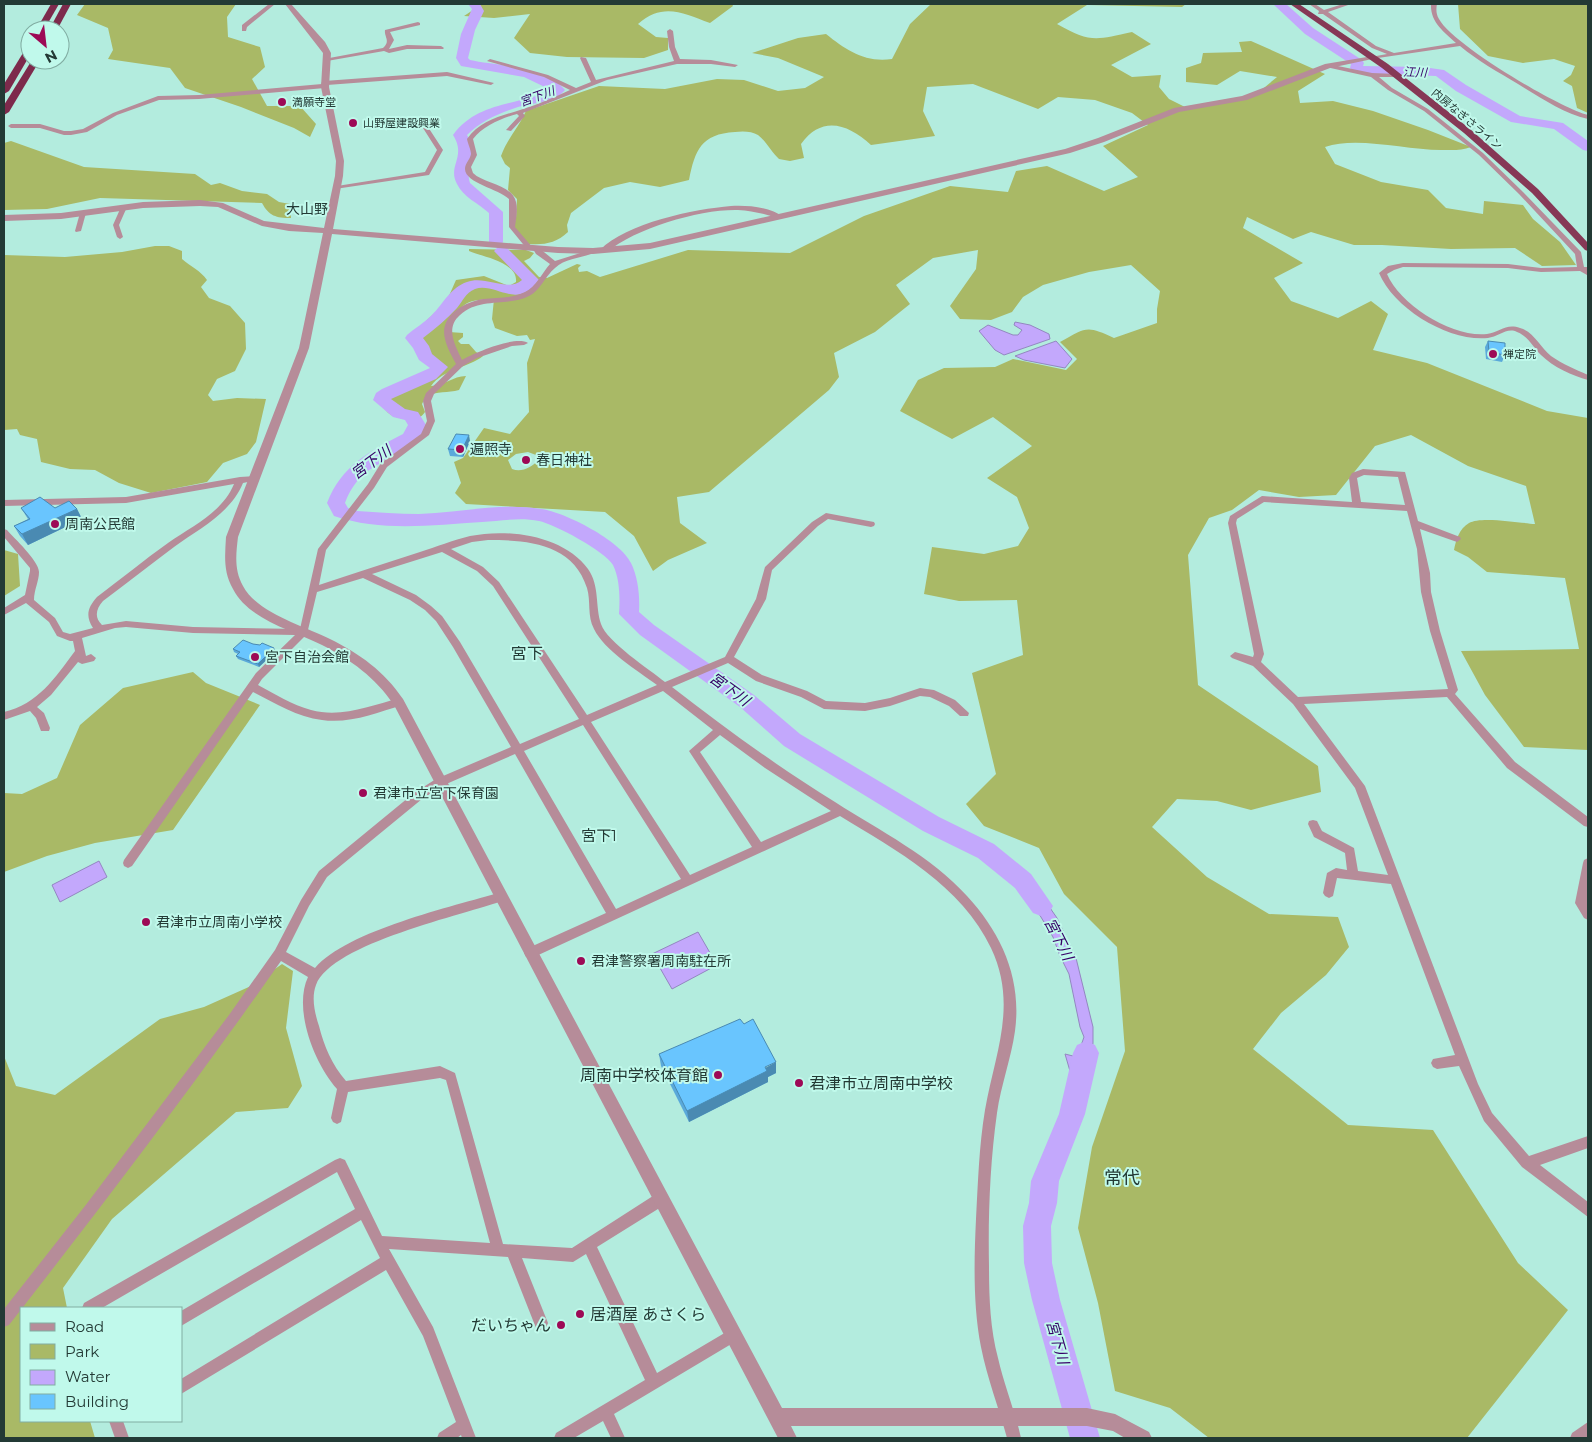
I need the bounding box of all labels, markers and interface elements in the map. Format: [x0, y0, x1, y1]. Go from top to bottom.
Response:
north arrow [20, 20, 70, 70]
text: N [42, 46, 60, 67]
water label: 江川 [1403, 64, 1429, 80]
water label: 宮下川 [518, 82, 558, 109]
street label: 内房なぎさライン [1429, 85, 1505, 153]
place label: 満願寺堂 [292, 95, 336, 109]
marker: 満願寺堂 [276, 96, 288, 108]
place label: 山野屋建設興業 [363, 116, 440, 130]
marker: 山野屋建設興業 [347, 117, 359, 129]
district label: 大山野 [286, 200, 328, 218]
place label: 禅定院 [1503, 347, 1536, 361]
marker: 禅定院 [1487, 348, 1499, 360]
water label: 宮下川 [347, 440, 396, 483]
place label: 遍照寺 [470, 440, 512, 458]
marker: 遍照寺 [454, 443, 466, 455]
place label: 春日神社 [536, 451, 592, 469]
marker: 春日神社 [520, 454, 532, 466]
place label: 周南公民館 [65, 515, 135, 533]
marker: 周南公民館 [49, 518, 61, 530]
district label: 宮下 [511, 644, 543, 663]
place label: 宮下自治会館 [265, 648, 349, 666]
marker: 宮下自治会館 [249, 651, 261, 663]
water label: 宮下川 [706, 668, 755, 711]
place label: 君津市立宮下保育園 [373, 784, 499, 802]
marker: 君津市立宮下保育園 [357, 787, 369, 799]
district label: 宮下1 [581, 826, 617, 845]
place label: 君津市立周南小学校 [156, 913, 282, 931]
water label: 宮下川 [1040, 915, 1079, 965]
marker: 君津市立周南小学校 [140, 916, 152, 928]
place label: 君津警察署周南駐在所 [591, 952, 731, 970]
marker: 君津警察署周南駐在所 [575, 955, 587, 967]
place label: 周南中学校体育館 [580, 1066, 708, 1085]
marker: 周南中学校体育館 [712, 1069, 724, 1081]
place label: 君津市立周南中学校 [809, 1074, 953, 1093]
marker: 君津市立周南中学校 [793, 1077, 805, 1089]
district label: 常代 [1104, 1167, 1140, 1189]
place label: 居酒屋 あさくら [590, 1305, 706, 1324]
legend [20, 1307, 182, 1422]
marker: 居酒屋 あさくら [574, 1308, 586, 1320]
place label: だいちゃん [471, 1316, 551, 1335]
text: Road [65, 1317, 104, 1336]
water label: 宮下川 [1043, 1318, 1074, 1368]
marker: だいちゃん [555, 1319, 567, 1331]
text: Park [65, 1342, 99, 1361]
text: Water [65, 1367, 111, 1386]
text: Building [65, 1392, 129, 1411]

